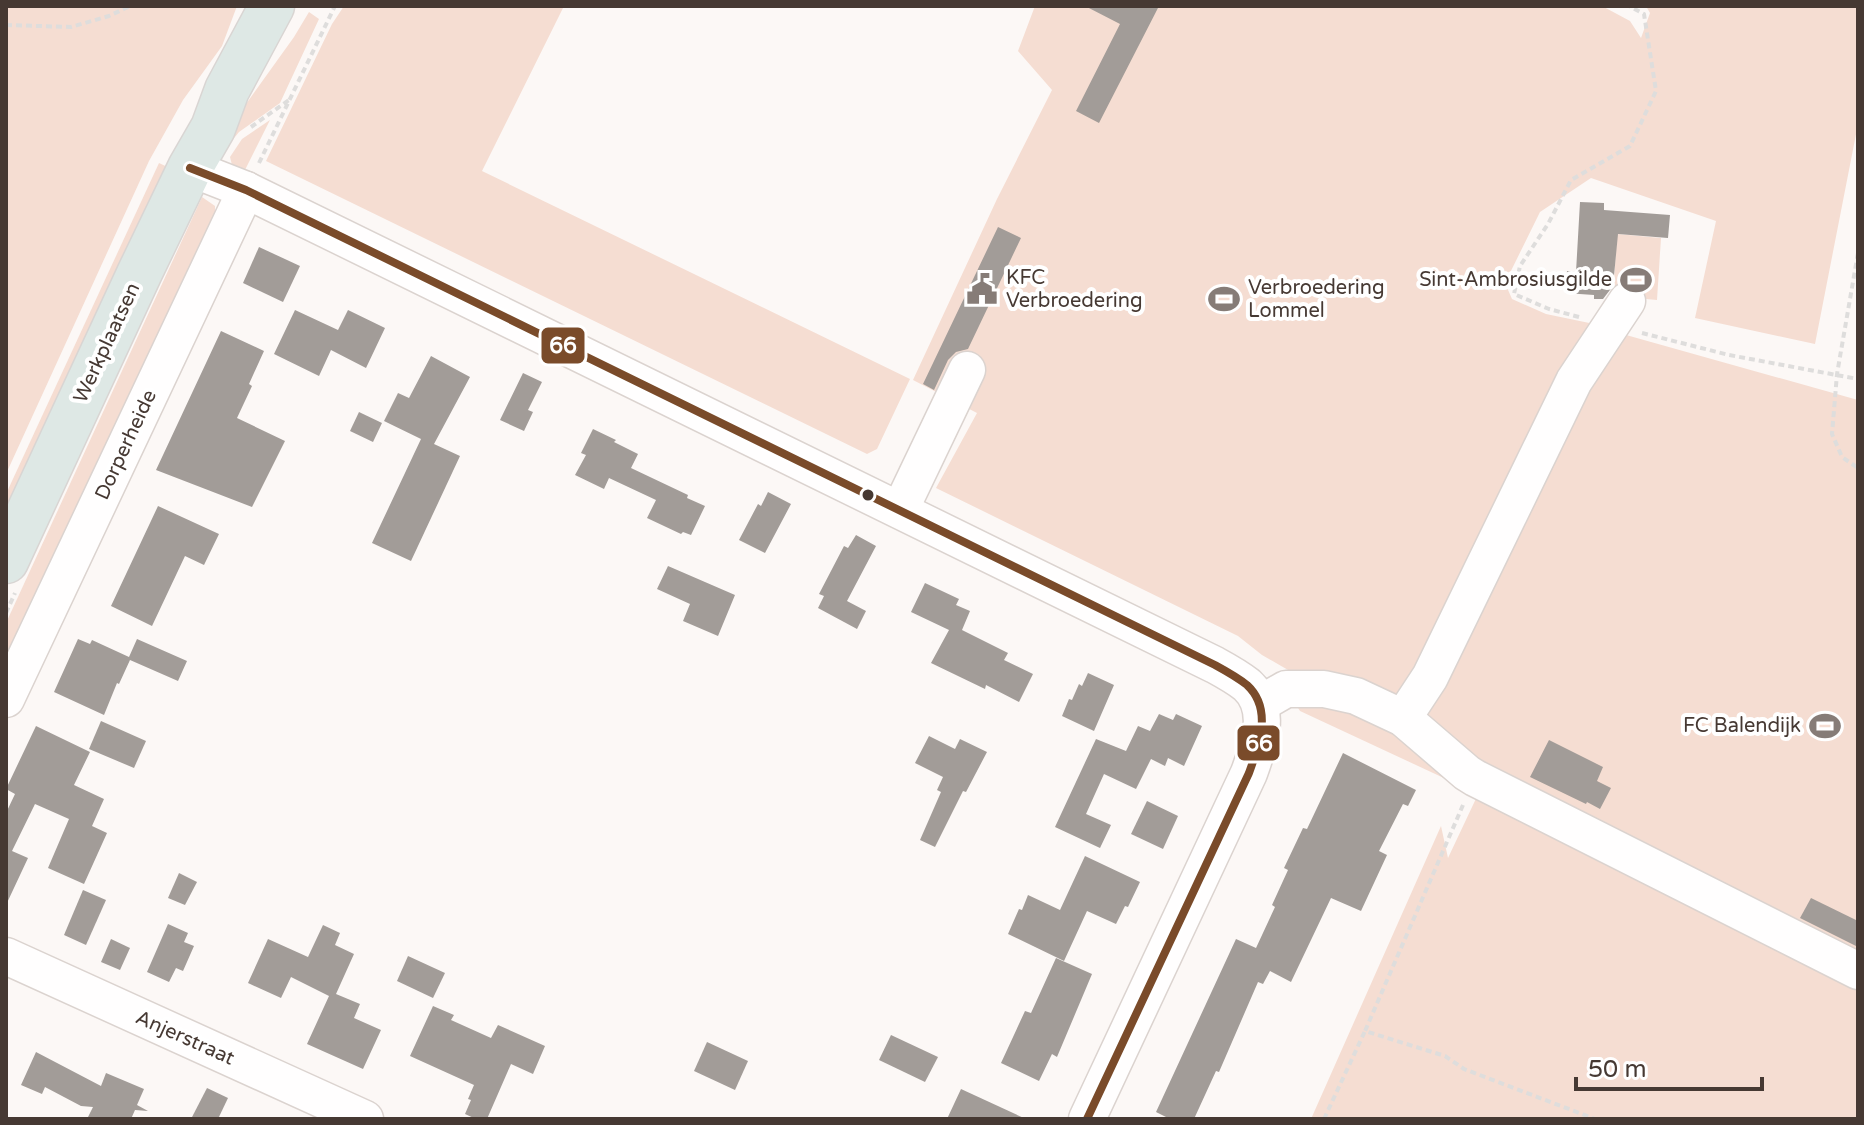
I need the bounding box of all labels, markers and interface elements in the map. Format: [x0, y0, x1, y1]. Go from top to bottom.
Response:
sports icon: Sint-Ambrosiusgilde [1619, 263, 1653, 297]
place label: KFC Verbroedering [1006, 266, 1143, 313]
place label: Sint-Ambrosiusgilde [1419, 268, 1612, 292]
public building icon: KFC Verbroedering [965, 272, 999, 306]
place label: Verbroedering Lommel [1248, 276, 1385, 323]
street label: Werkplaatsen [69, 279, 145, 407]
sports icon: Verbroedering Lommel [1207, 282, 1241, 316]
line badge: 66 [540, 326, 586, 365]
text: 66 [549, 333, 577, 359]
street label: Dorperheide [90, 386, 162, 504]
unlabelled marker [860, 487, 876, 503]
sports icon: FC Balendijk [1808, 709, 1842, 743]
place label: FC Balendijk [1683, 714, 1801, 738]
line badge: 66 [1236, 724, 1281, 762]
text: 66 [1245, 731, 1273, 757]
street label: Anjerstraat [132, 1006, 239, 1071]
scale bar [1576, 1041, 1762, 1091]
text: 50 m [1588, 1055, 1646, 1084]

